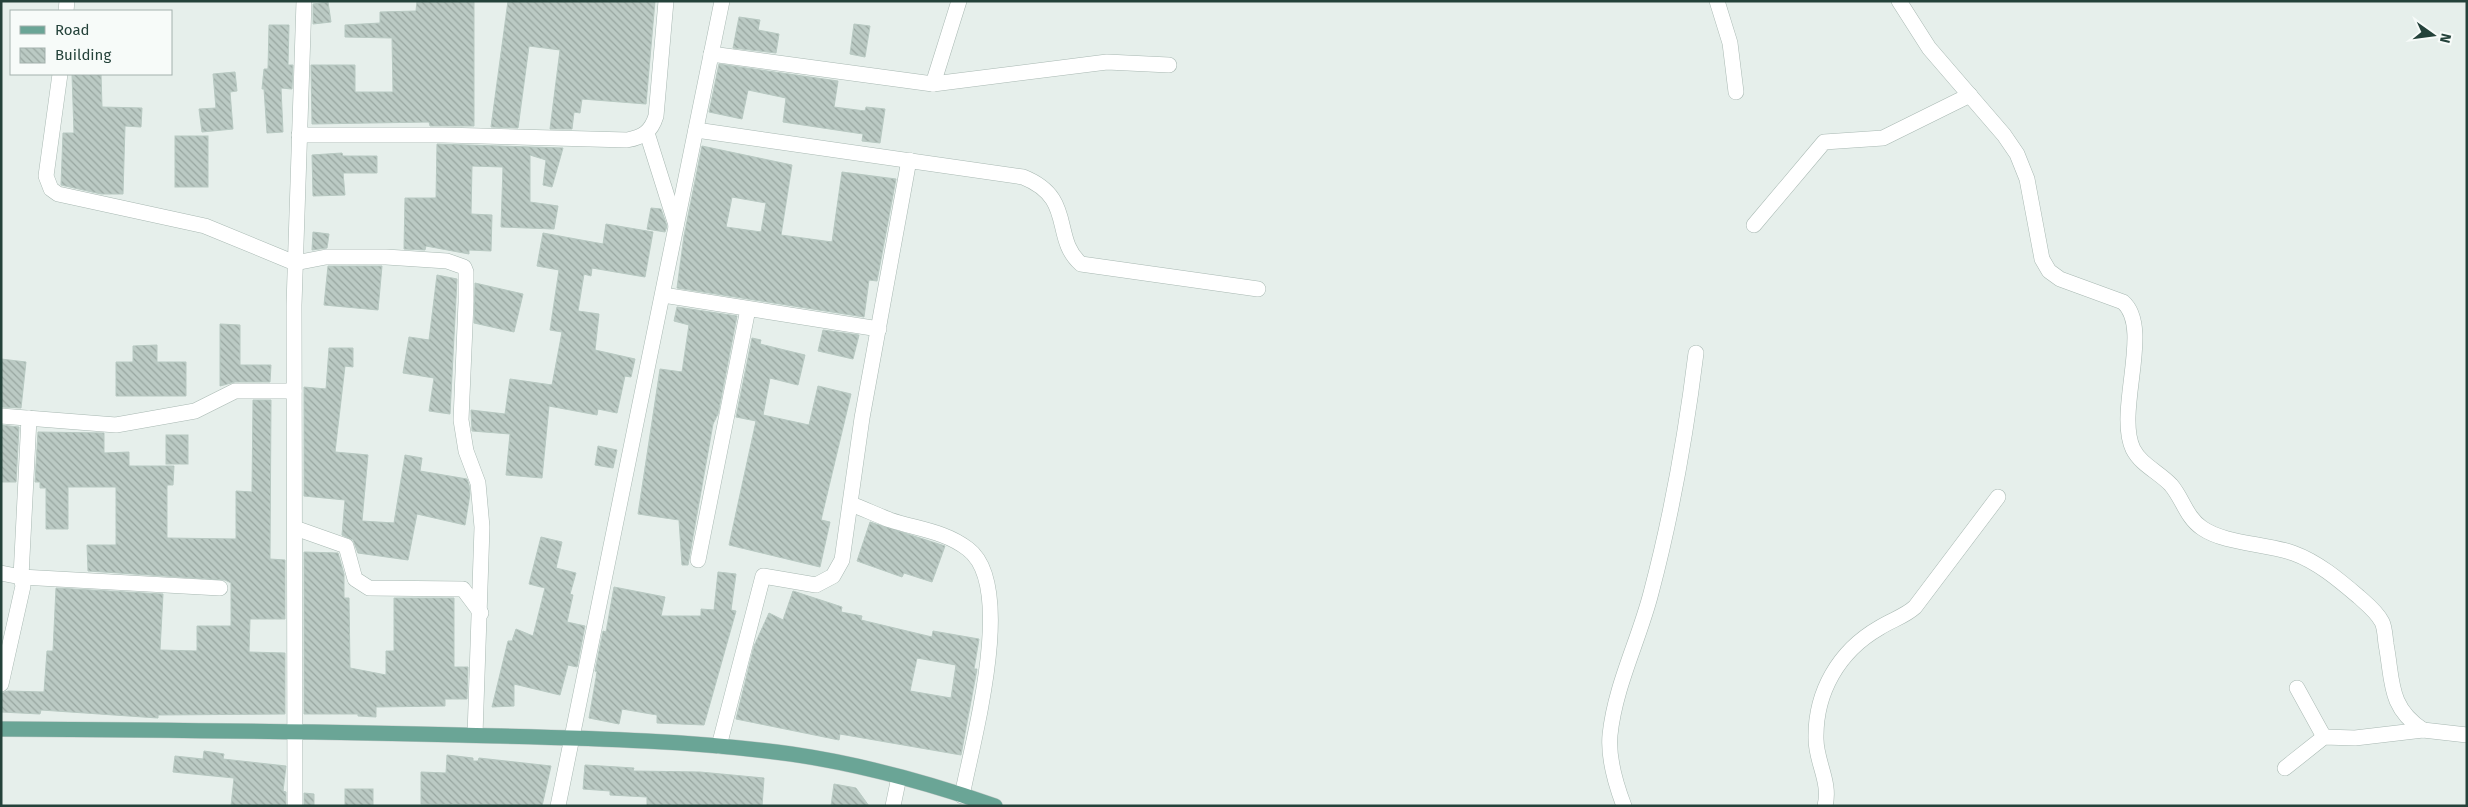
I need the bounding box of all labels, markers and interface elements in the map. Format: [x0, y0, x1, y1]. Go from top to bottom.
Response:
legend [10, 10, 172, 75]
north arrow [2408, 10, 2458, 60]
text: Road [55, 21, 90, 39]
text: N [2436, 31, 2455, 45]
text: Building [55, 46, 111, 64]

